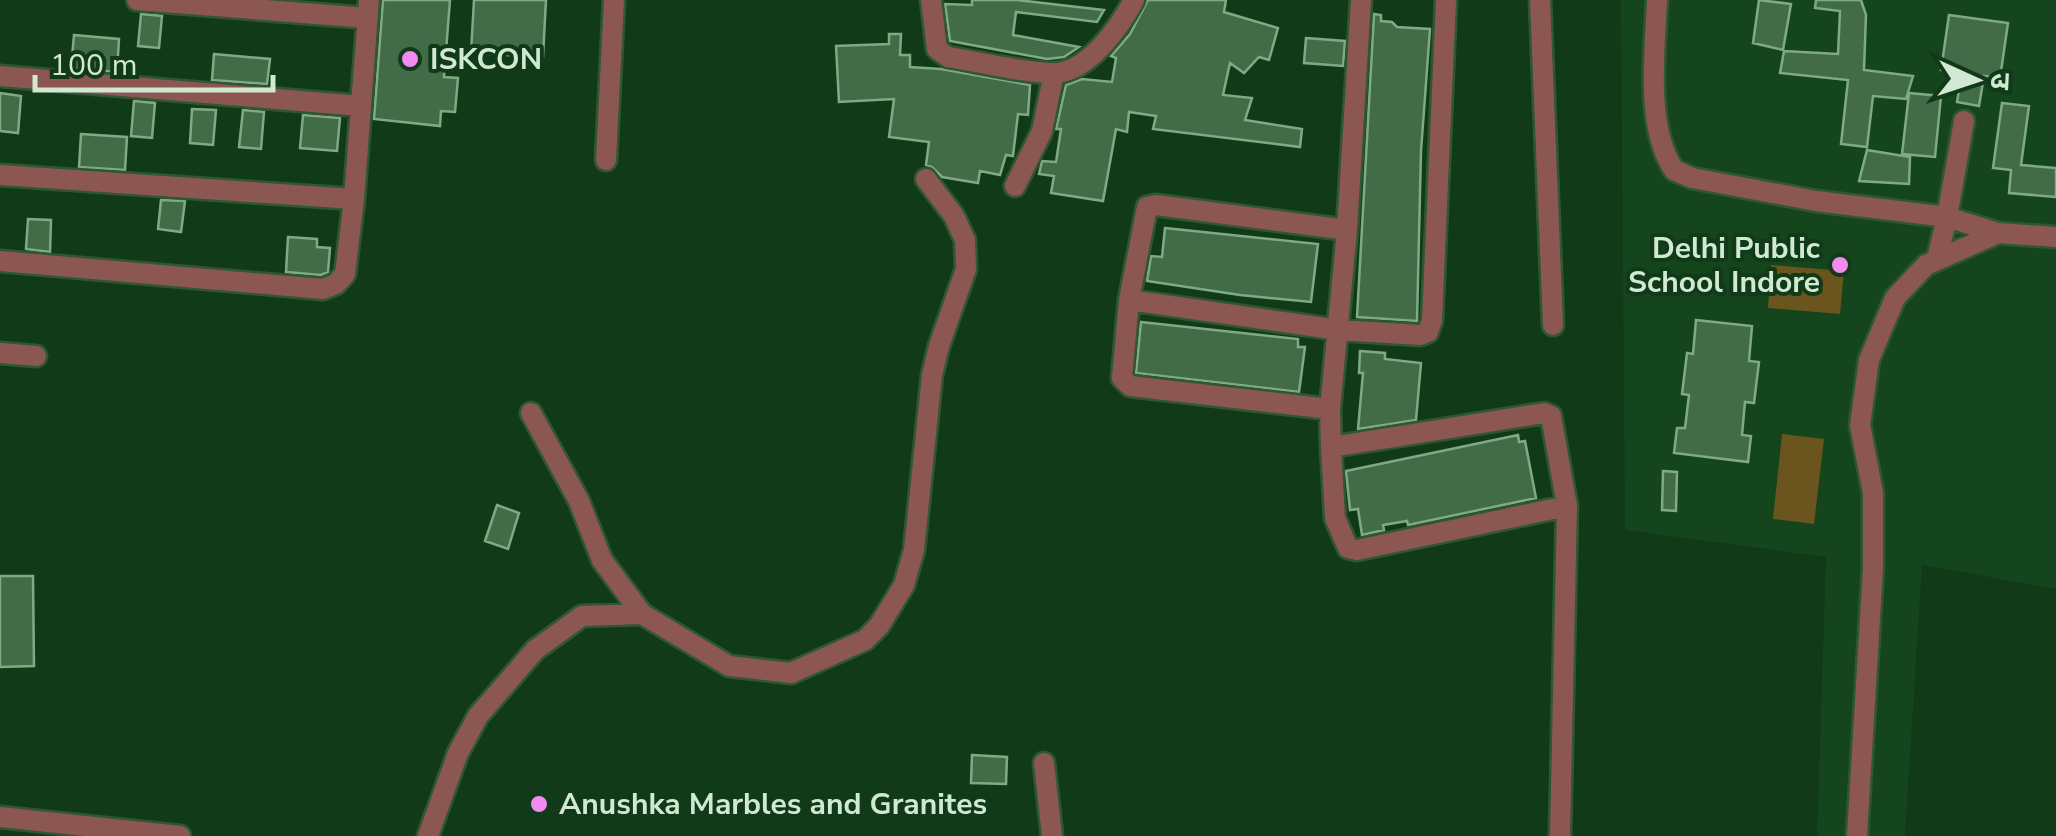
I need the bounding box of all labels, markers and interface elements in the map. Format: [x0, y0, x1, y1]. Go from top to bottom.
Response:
scale bar [35, 30, 272, 92]
north arrow [1926, 30, 2026, 130]
place label: ISKCON [430, 39, 542, 80]
text: 100 m [50, 45, 137, 86]
marker: ISKCON [399, 48, 421, 70]
text: उ [1981, 72, 2019, 91]
place label: Delhi Public School Indore [1628, 228, 1820, 303]
marker: Delhi Public School Indore [1829, 254, 1851, 276]
place label: Anushka Marbles and Granites [559, 784, 987, 825]
marker: Anushka Marbles and Granites [528, 793, 550, 815]

